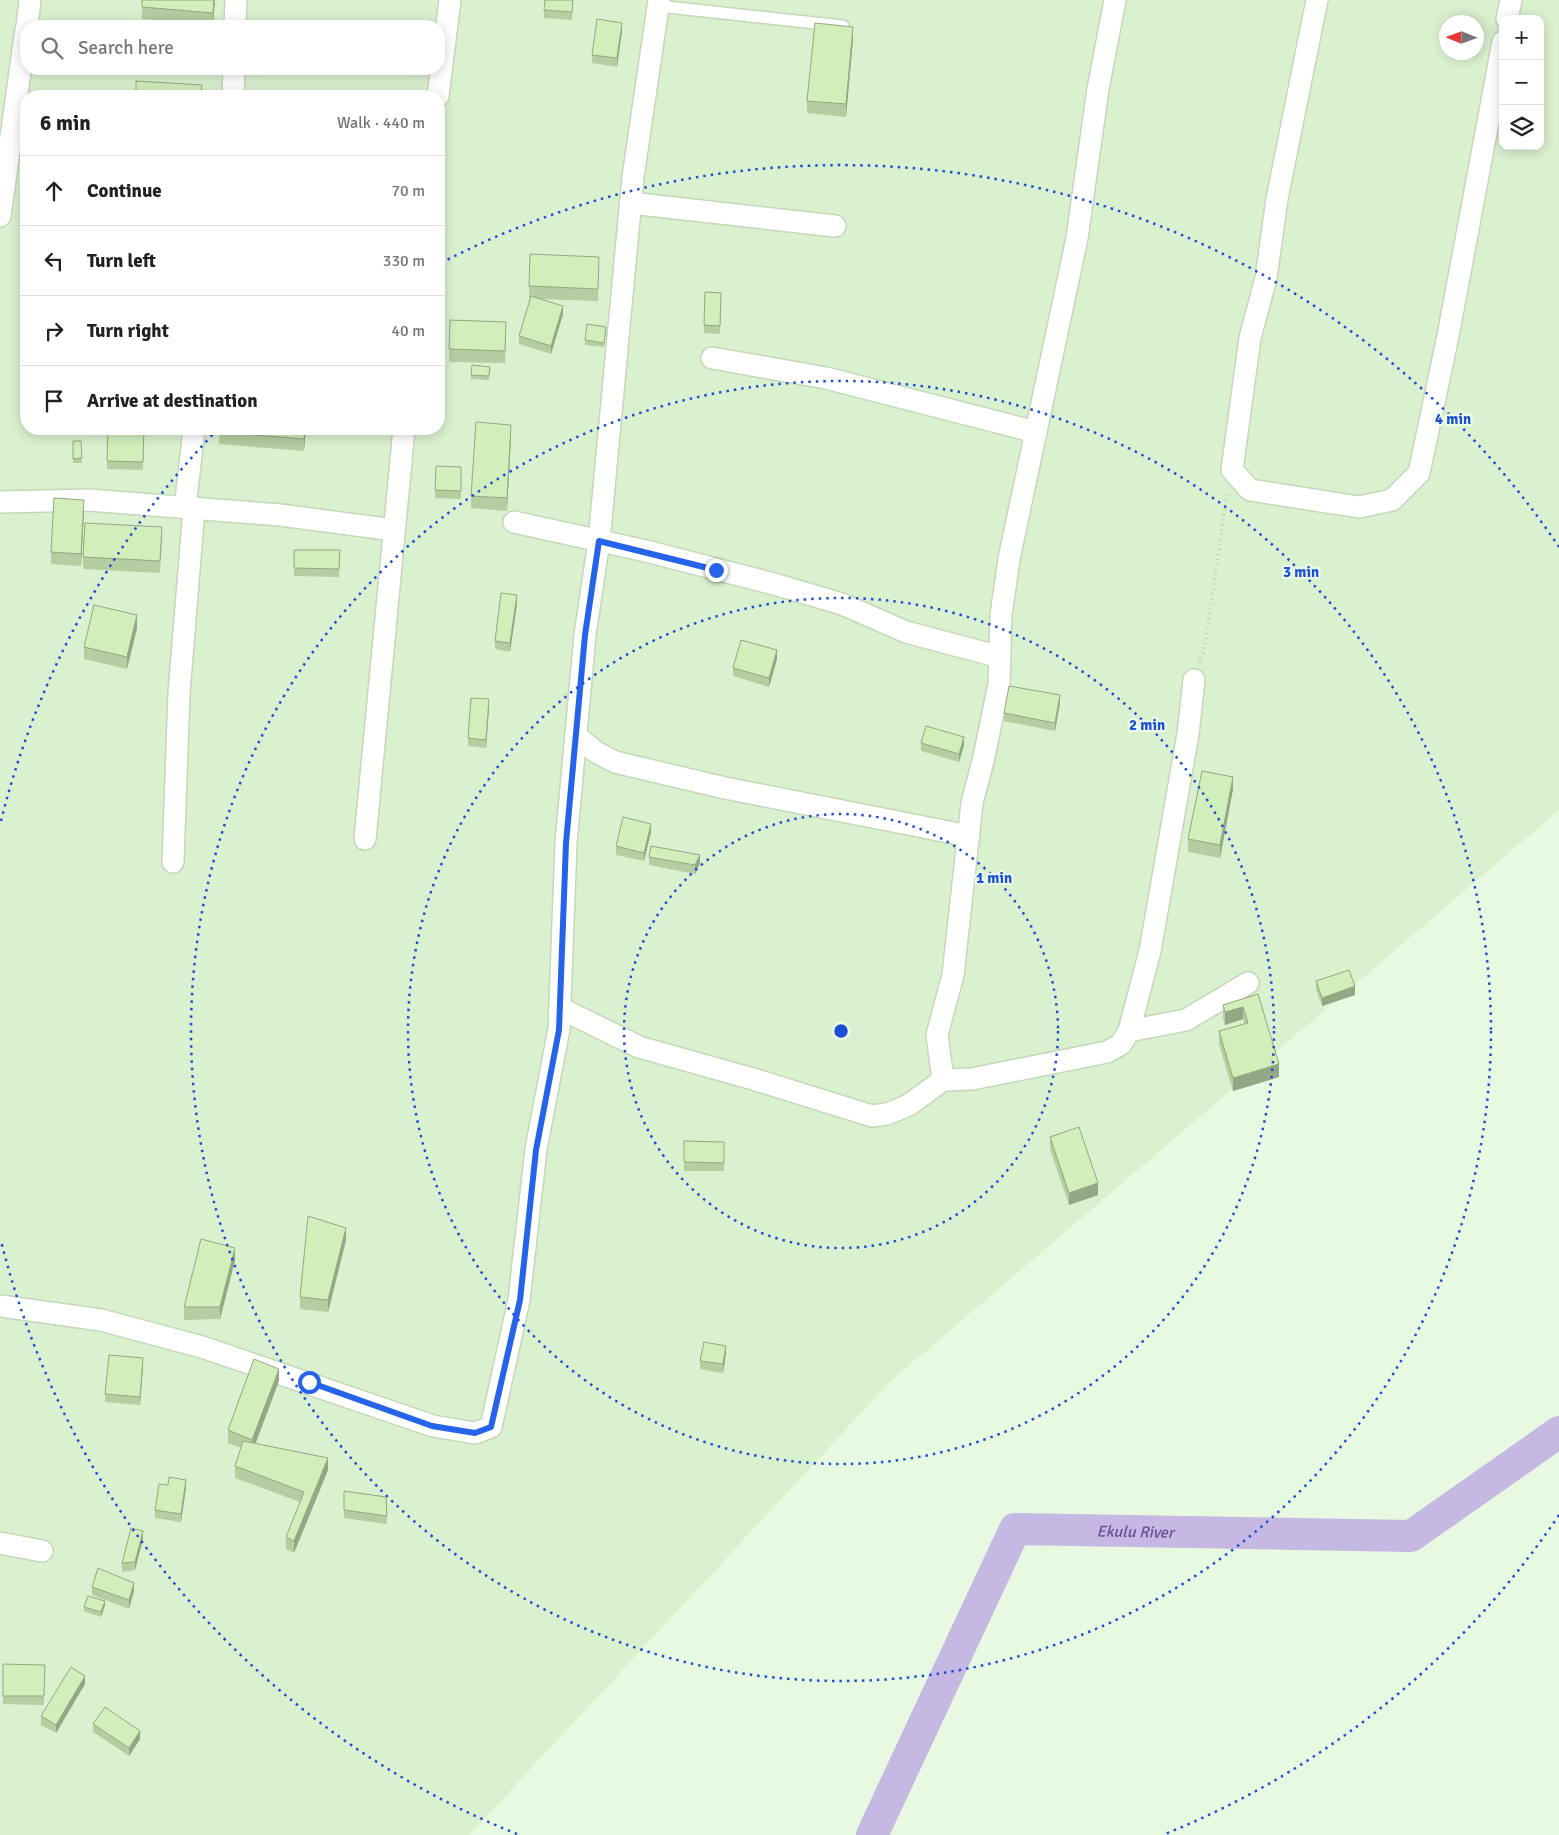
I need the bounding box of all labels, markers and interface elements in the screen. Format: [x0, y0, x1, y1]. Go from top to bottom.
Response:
north arrow [1439, 15, 1484, 60]
map controls [1499, 15, 1544, 150]
button: + [1499, 15, 1544, 60]
search box [20, 20, 445, 75]
icon: search [38, 34, 66, 62]
text: Search here [78, 36, 174, 60]
button: − [1499, 60, 1544, 105]
button: layers [1499, 105, 1544, 150]
text: 6 min [40, 110, 91, 136]
text: Walk · 440 m [337, 113, 425, 133]
icon: ahead [40, 177, 68, 205]
text: Continue [87, 179, 162, 203]
text: 70 m [391, 181, 425, 201]
icon: left [40, 247, 68, 275]
text: Turn left [87, 249, 156, 273]
text: 330 m [383, 251, 425, 271]
icon: right [40, 317, 68, 345]
text: Turn right [87, 319, 169, 343]
text: 40 m [391, 321, 425, 341]
icon: arrive [40, 387, 68, 415]
text: Arrive at destination [87, 389, 258, 413]
text: 4 min [1435, 410, 1471, 428]
route end [705, 559, 728, 582]
text: 3 min [1283, 563, 1319, 581]
text: 2 min [1129, 716, 1165, 734]
text: 1 min [976, 869, 1012, 887]
centre of rings [832, 1022, 850, 1040]
route start [298, 1371, 321, 1394]
water label: Ekulu River [1096, 1521, 1176, 1543]

